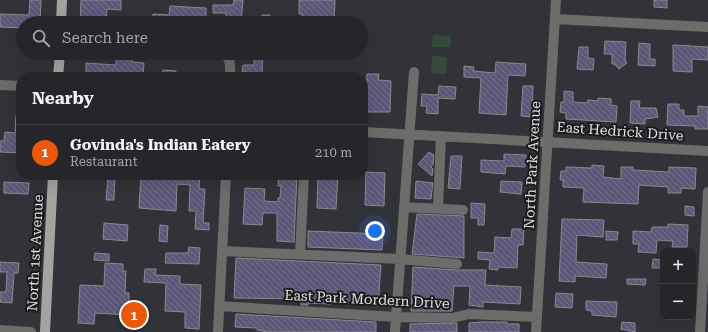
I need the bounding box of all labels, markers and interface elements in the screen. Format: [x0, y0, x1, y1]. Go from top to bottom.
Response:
search box [16, 16, 368, 60]
icon: search [30, 27, 52, 49]
text: Search here [62, 29, 148, 47]
text: Nearby [32, 88, 94, 108]
street label: North Park Avenue [521, 100, 543, 229]
street label: East Hedrick Drive [556, 119, 684, 143]
text: Govinda's Indian Eatery [70, 136, 251, 154]
text: 1 [41, 145, 49, 160]
text: 210 m [315, 145, 352, 160]
text: Restaurant [70, 154, 138, 169]
street label: North 1st Avenue [24, 194, 46, 312]
your location [365, 221, 385, 241]
map controls [660, 248, 696, 320]
button: + [660, 248, 696, 284]
button: − [660, 284, 696, 320]
street label: East Park Mordern Drive [284, 287, 450, 311]
pin: 1 [121, 300, 147, 330]

